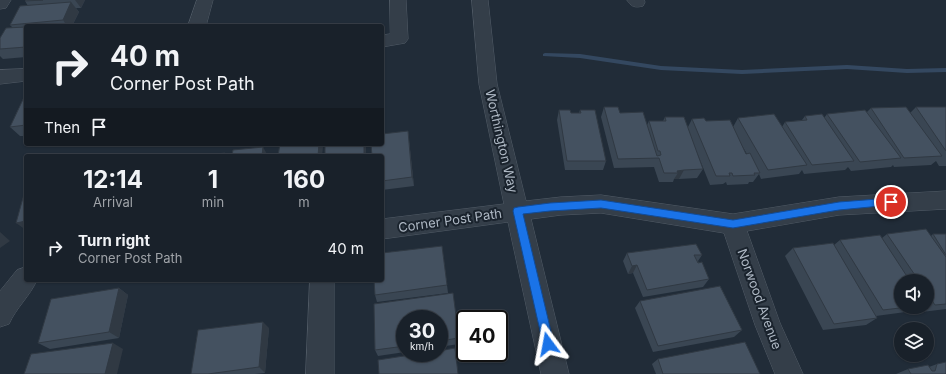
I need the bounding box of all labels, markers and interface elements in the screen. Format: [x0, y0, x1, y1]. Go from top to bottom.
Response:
text: 40 m [110, 39, 180, 73]
icon: right [44, 40, 96, 92]
text: Corner Post Path [110, 73, 255, 94]
street label: Worthington Way [482, 88, 522, 194]
icon: arrive [88, 116, 110, 138]
text: Then [44, 118, 80, 137]
text: 12:14 [83, 165, 143, 194]
text: 1 [208, 165, 218, 194]
text: 160 [283, 165, 325, 194]
pin [874, 185, 908, 219]
icon: arrive [880, 191, 902, 213]
text: Arrival [93, 194, 133, 210]
text: min [202, 194, 224, 210]
text: m [298, 194, 310, 210]
street label: Corner Post Path [397, 205, 503, 235]
text: Turn right [78, 231, 150, 250]
icon: right [44, 237, 66, 259]
text: 40 m [327, 239, 364, 258]
street label: Norwood Avenue [734, 247, 786, 351]
text: Corner Post Path [78, 250, 183, 266]
map controls [894, 274, 934, 362]
button: sound [894, 274, 934, 314]
speed limit sign: 40 [456, 310, 508, 362]
text: 30 [409, 319, 435, 343]
button: layers [894, 322, 934, 362]
position arrow [527, 323, 569, 365]
text: km/h [410, 340, 434, 352]

